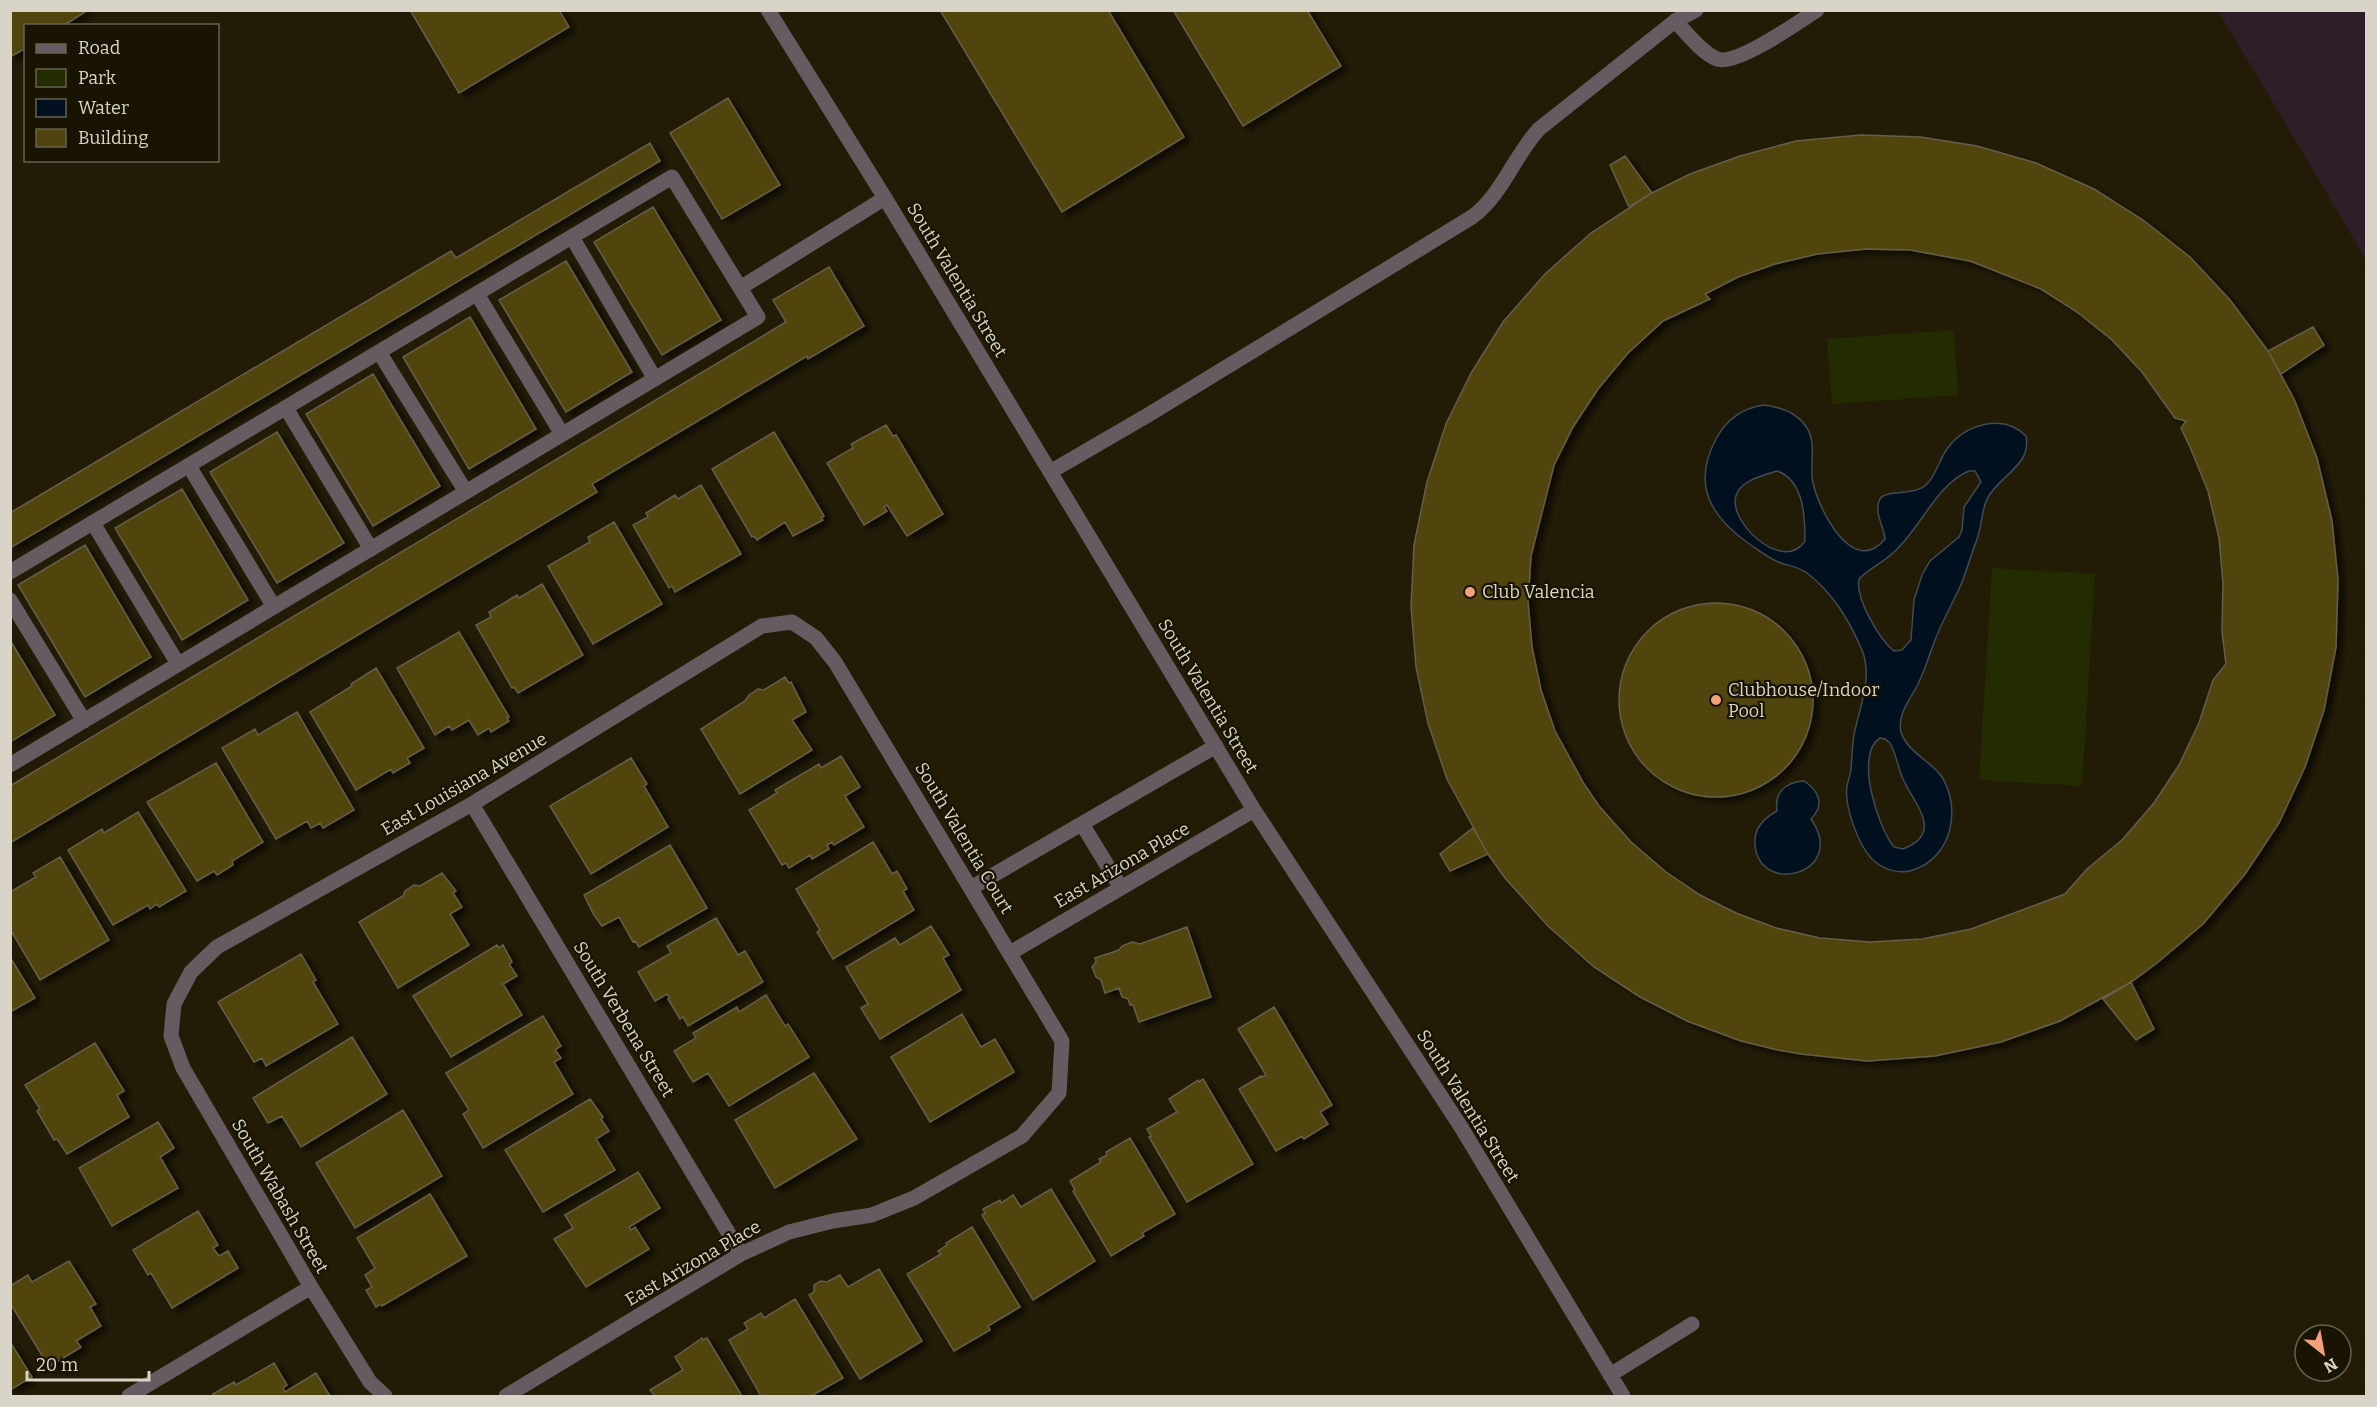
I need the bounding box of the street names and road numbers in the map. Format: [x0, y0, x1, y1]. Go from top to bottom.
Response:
street label: South Valentia Street [902, 199, 1012, 362]
street label: South Valentia Street [1153, 615, 1263, 778]
street label: East Louisiana Avenue [377, 728, 551, 840]
street label: South Valentia Court [910, 758, 1018, 918]
street label: East Arizona Place [1050, 817, 1194, 913]
street label: South Verbena Street [569, 937, 679, 1101]
street label: South Valentia Street [1412, 1025, 1524, 1187]
street label: South Wabash Street [227, 1115, 333, 1277]
street label: East Arizona Place [621, 1215, 765, 1311]

